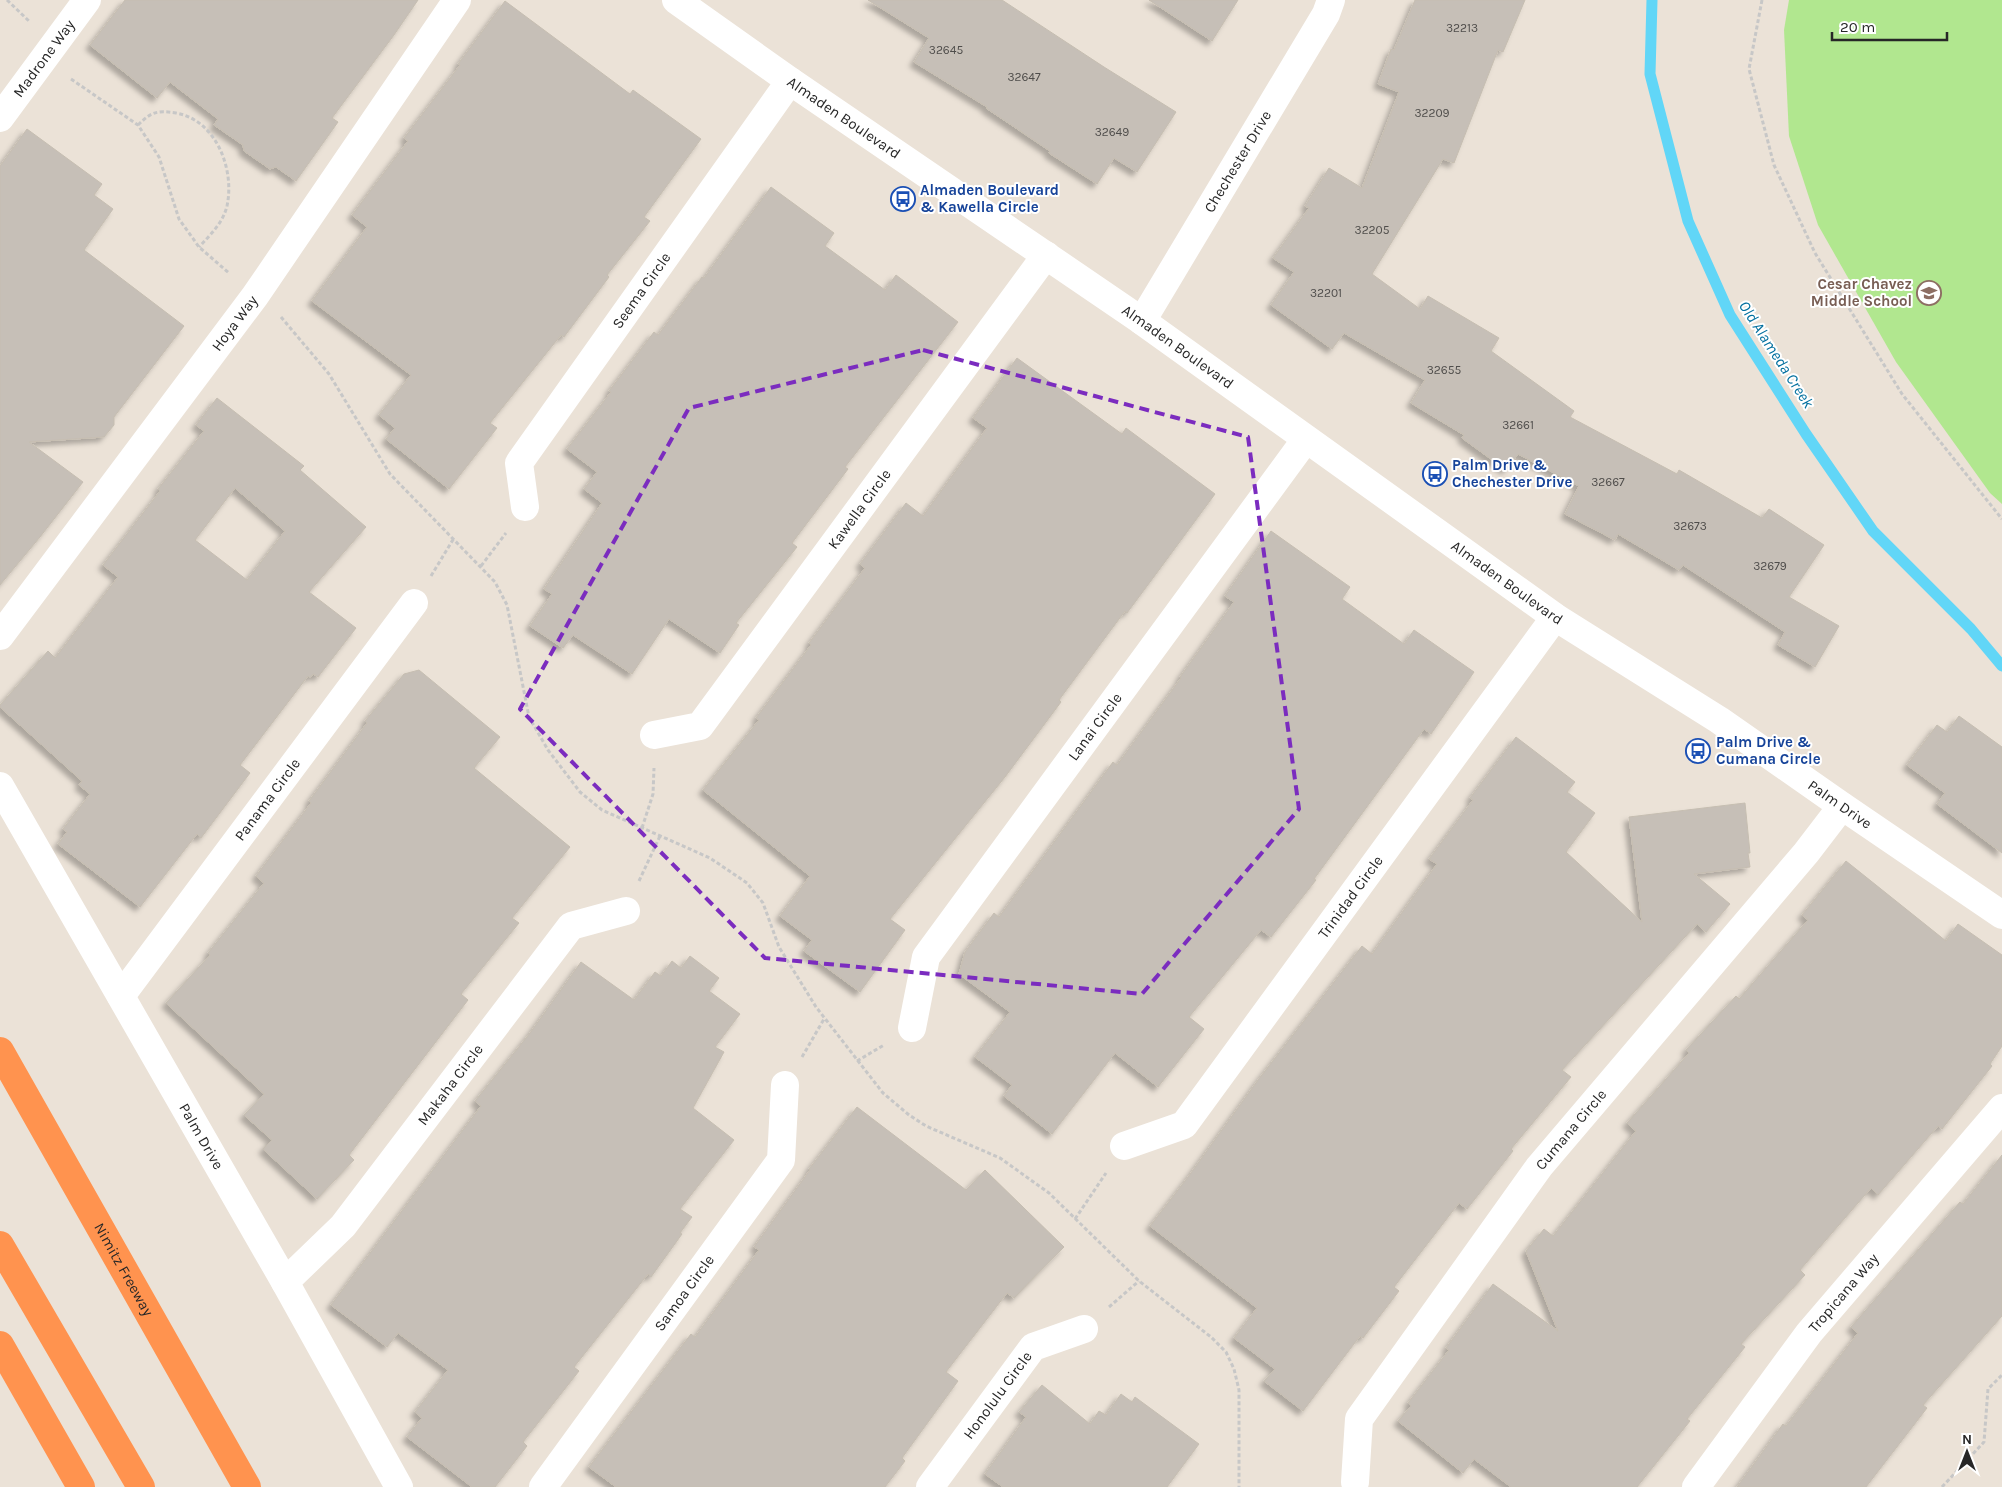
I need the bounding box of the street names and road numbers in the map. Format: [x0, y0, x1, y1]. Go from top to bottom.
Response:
street label: Madrone Way [9, 16, 78, 101]
street label: Almaden Boulevard [784, 73, 904, 163]
street label: Chechester Drive [1200, 107, 1275, 216]
street label: Seema Circle [608, 249, 675, 332]
street label: Hoya Way [208, 292, 261, 355]
street label: Almaden Boulevard [1118, 301, 1237, 393]
street label: Kawella Circle [824, 466, 895, 553]
street label: Almaden Boulevard [1448, 537, 1566, 629]
street label: Lanai Circle [1064, 689, 1126, 764]
street label: Panama Circle [231, 755, 304, 844]
street label: Palm Drive [1804, 776, 1875, 833]
street label: Trinidad Circle [1314, 852, 1387, 942]
street label: Makaha Circle [414, 1041, 487, 1129]
street label: Cumana Circle [1532, 1085, 1610, 1174]
street label: Palm Drive [175, 1100, 227, 1173]
street label: Nimitz Freeway [90, 1220, 157, 1319]
street label: Tropicana Way [1805, 1250, 1882, 1336]
street label: Samoa Circle [650, 1251, 718, 1335]
street label: Honolulu Circle [959, 1348, 1036, 1443]

